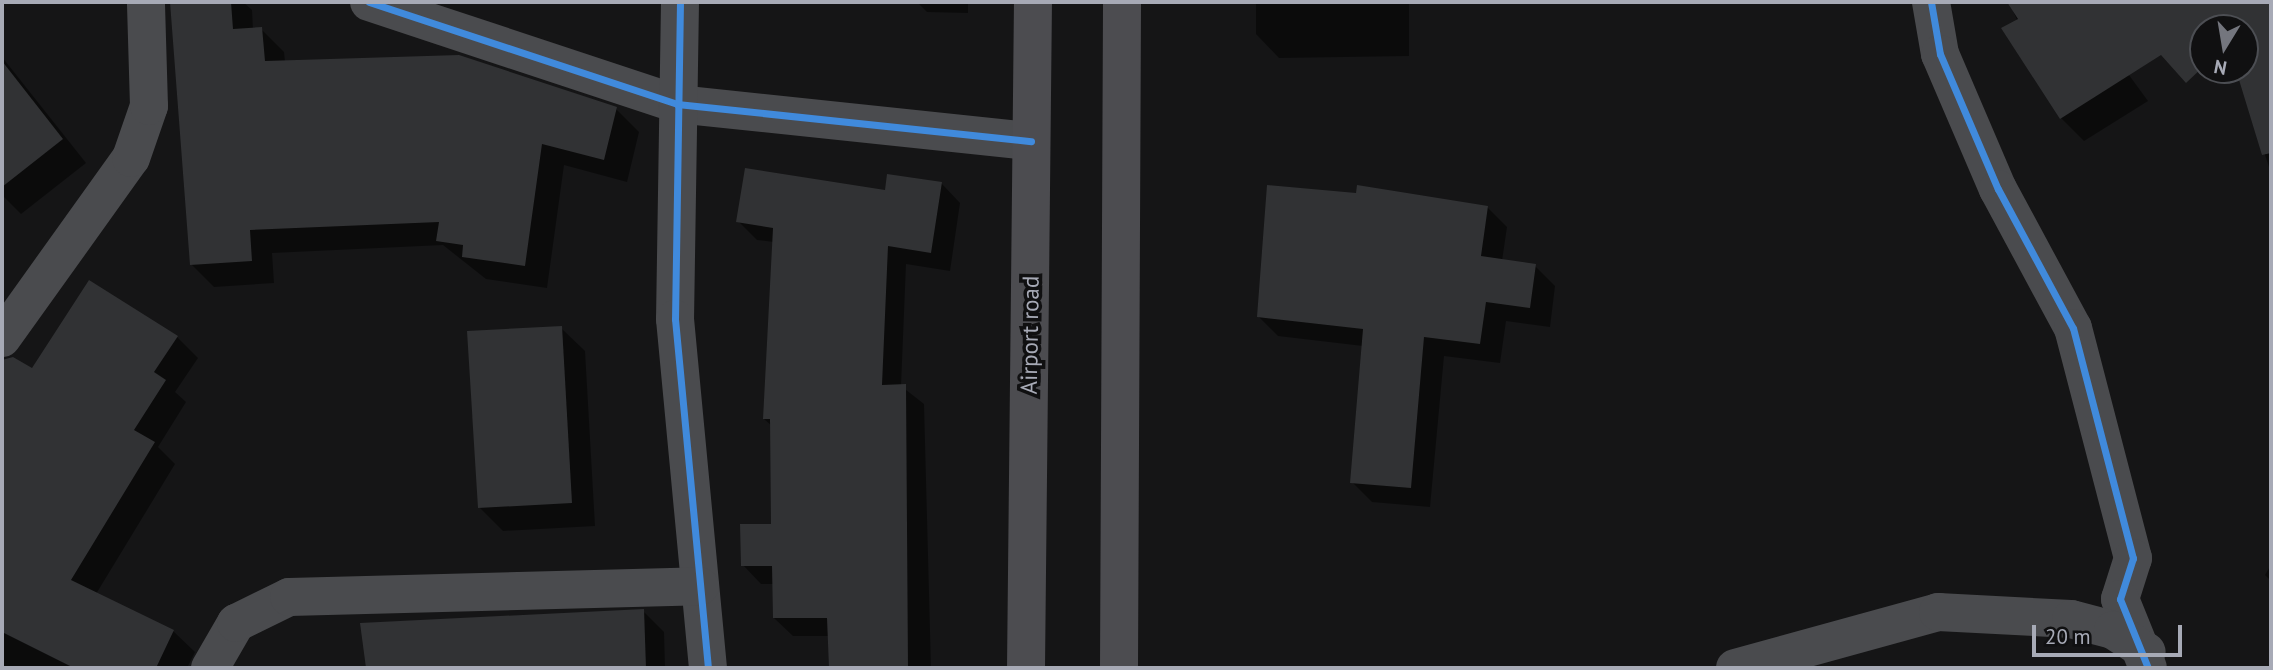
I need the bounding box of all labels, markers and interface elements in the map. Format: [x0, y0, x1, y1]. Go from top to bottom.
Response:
north arrow [2189, 14, 2259, 84]
text: N [2212, 55, 2229, 81]
street label: Airport road [1015, 275, 1045, 395]
scale bar [2035, 610, 2186, 654]
text: 20 m [2045, 623, 2091, 650]

